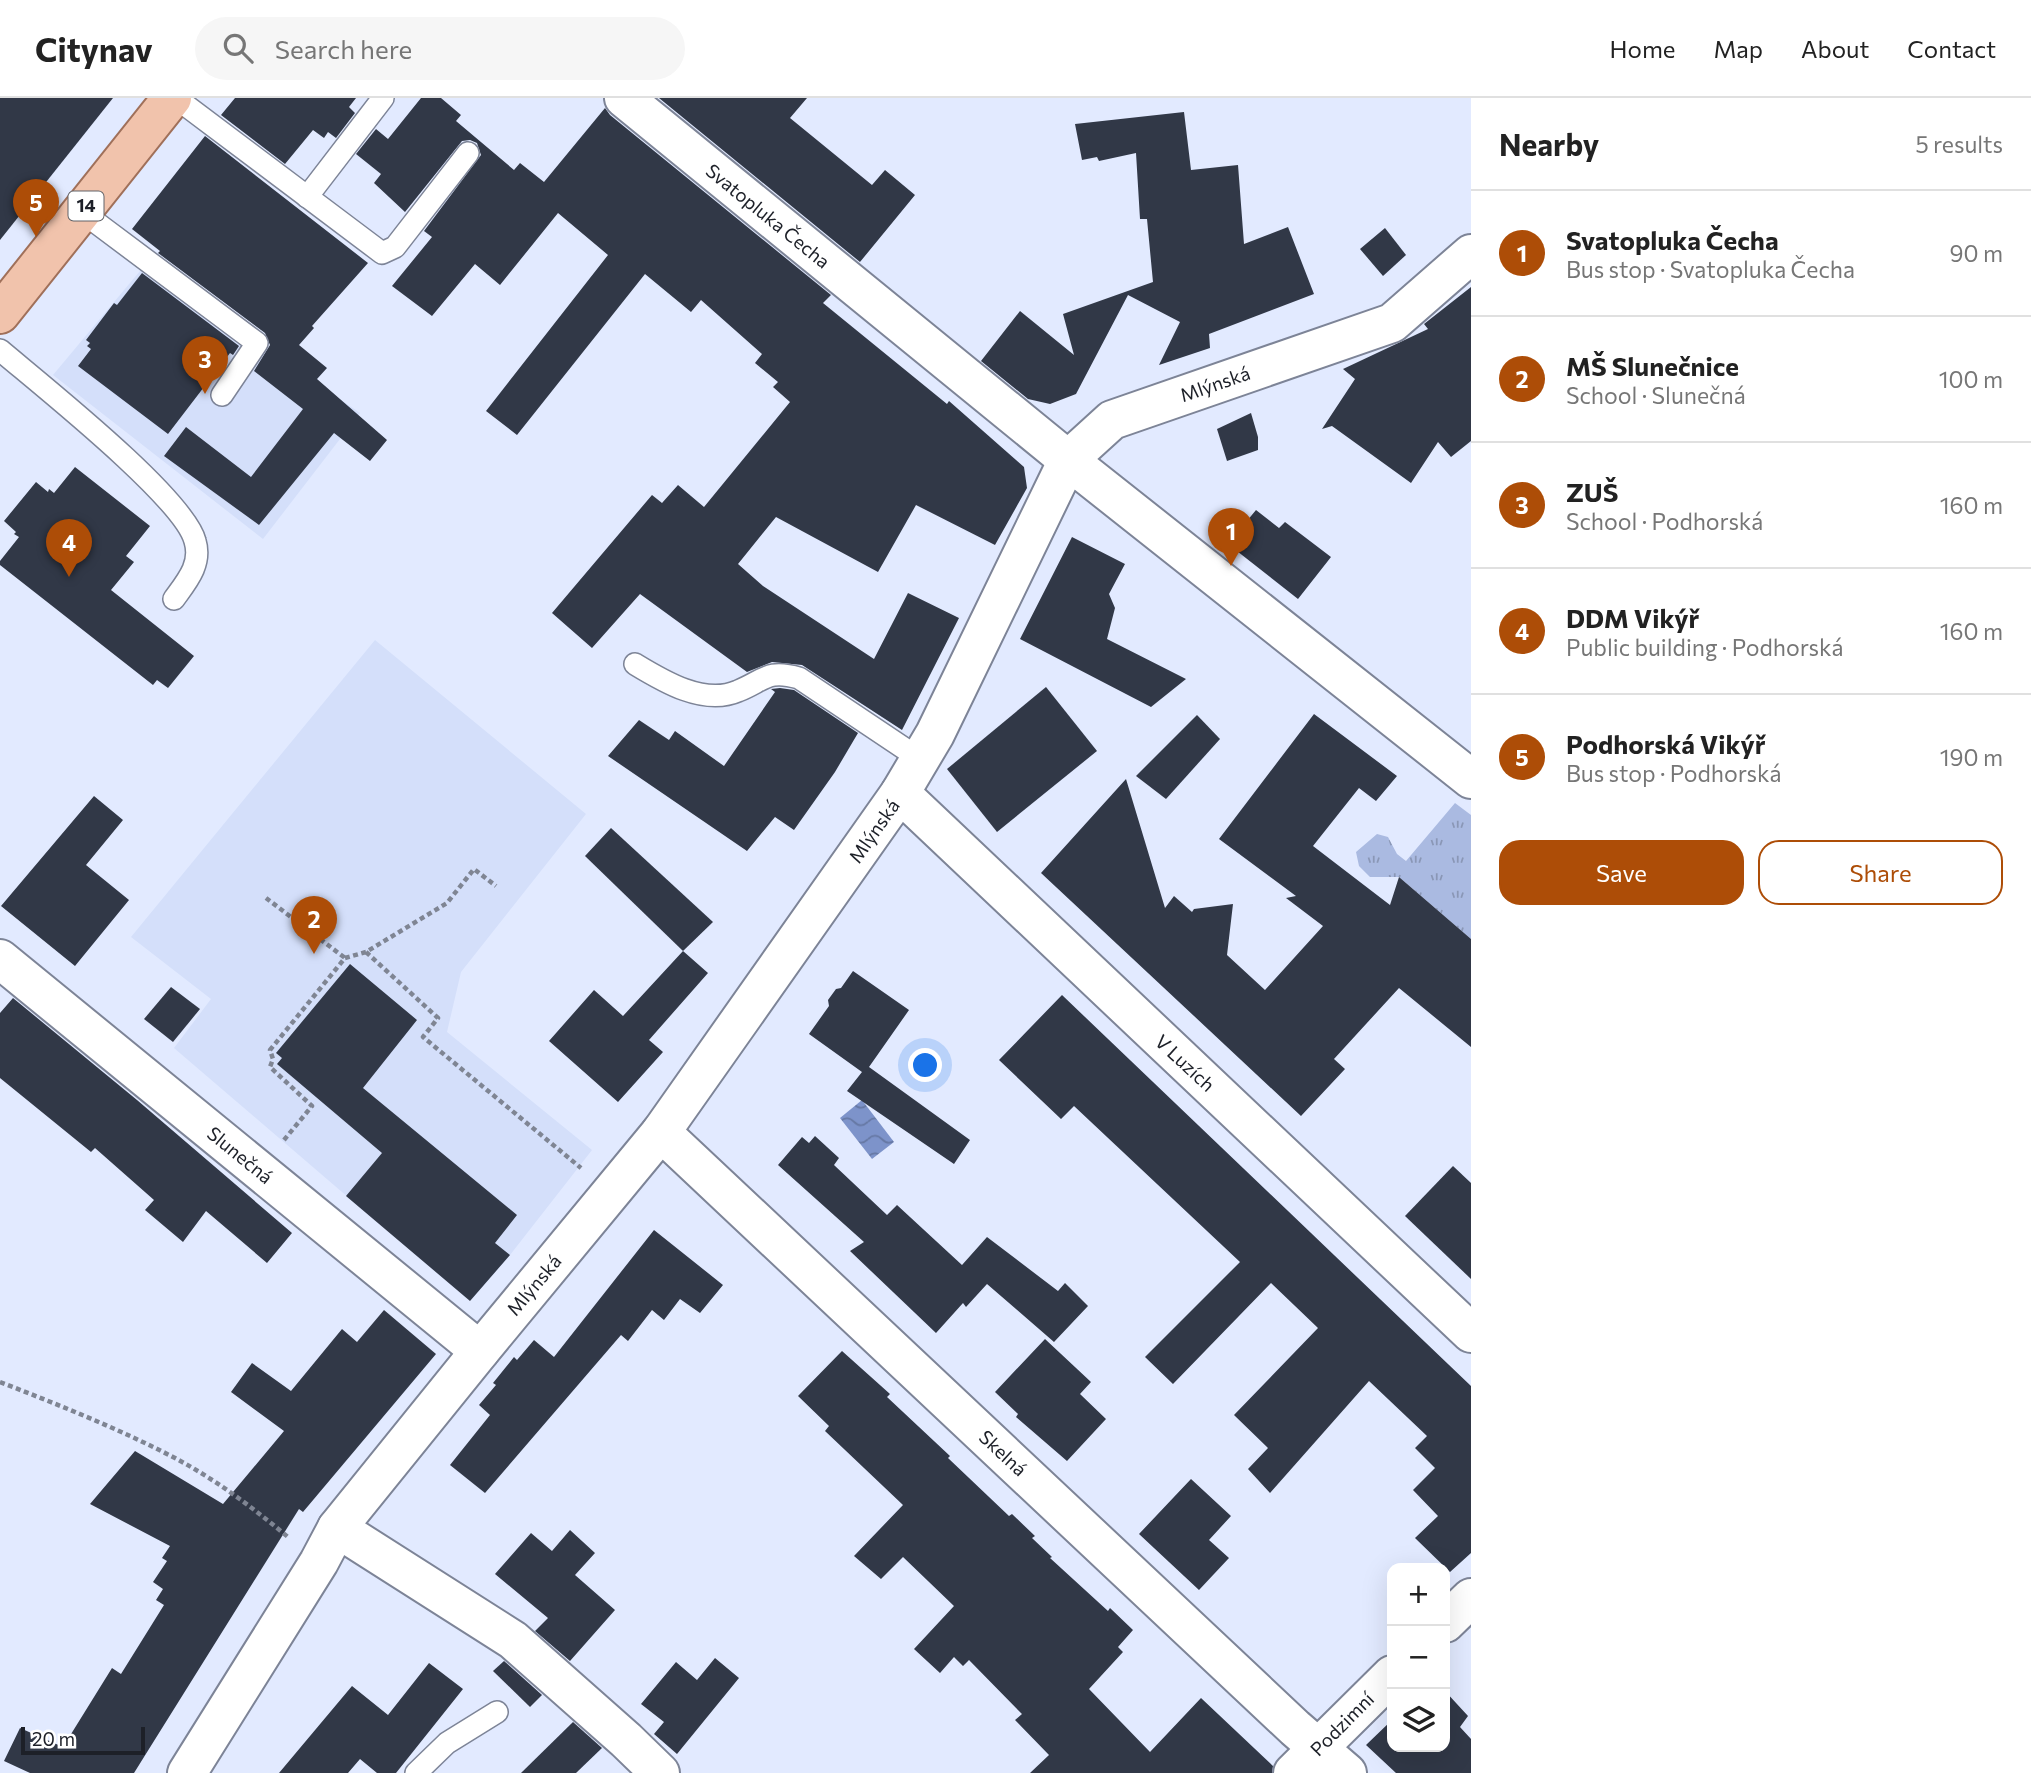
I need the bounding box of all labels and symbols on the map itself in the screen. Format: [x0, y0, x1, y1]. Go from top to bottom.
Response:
street label: Svatopluka Čecha [702, 158, 836, 273]
pin: 5 [13, 179, 59, 237]
road number: 14 [68, 192, 104, 220]
pin: 3 [182, 336, 228, 394]
street label: Mlýnská [1177, 361, 1253, 406]
pin: 1 [1208, 508, 1254, 566]
pin: 4 [46, 519, 92, 577]
street label: Mlýnská [843, 794, 904, 867]
pin: 2 [291, 896, 337, 954]
street label: V Luzích [1151, 1029, 1220, 1096]
your location [908, 1048, 942, 1082]
street label: Slunečná [203, 1121, 278, 1188]
street label: Mlýnská [501, 1249, 566, 1320]
street label: Skelná [975, 1425, 1032, 1480]
street label: Podzimní [1305, 1686, 1379, 1760]
scale bar [21, 1724, 145, 1756]

